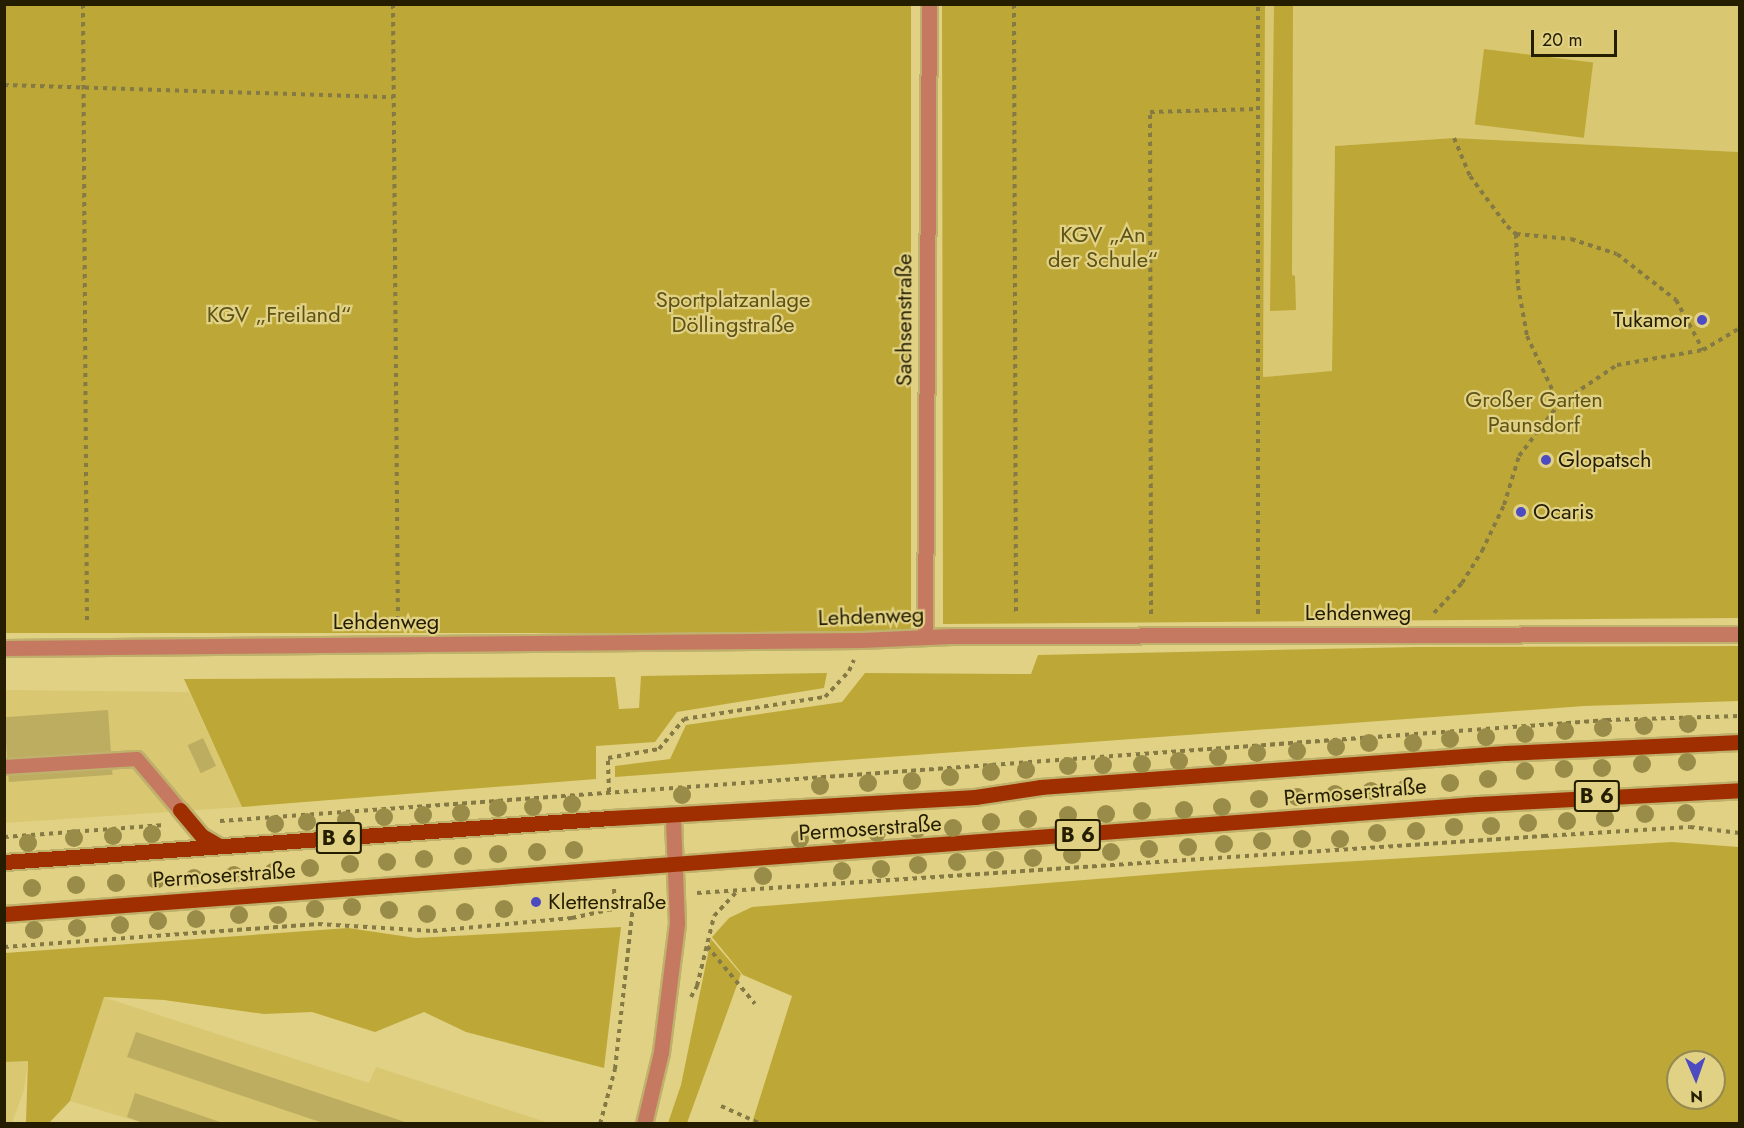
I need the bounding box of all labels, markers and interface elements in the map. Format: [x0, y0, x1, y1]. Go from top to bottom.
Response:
scale bar [1534, 18, 1620, 56]
text: 20 m [1542, 27, 1582, 53]
park label: KGV „An der Schule“ [1048, 221, 1158, 272]
street label: Sachsenstraße [891, 254, 917, 386]
park label: Sportplatzanlage Döllingstraße [656, 286, 810, 338]
park label: KGV „Freiland“ [207, 302, 351, 328]
place label: Tukamor [1613, 307, 1690, 333]
marker: Tukamor [1695, 313, 1709, 327]
park label: Großer Garten Paunsdorf [1465, 386, 1603, 438]
place label: Glopatsch [1558, 447, 1651, 473]
marker: Glopatsch [1539, 453, 1553, 467]
place label: Ocaris [1533, 499, 1594, 525]
marker: Ocaris [1514, 505, 1528, 519]
street label: Lehdenweg [1305, 600, 1411, 626]
street label: Lehdenweg [817, 601, 925, 631]
street label: Lehdenweg [333, 609, 439, 635]
street label: Permoserstraße [1283, 773, 1427, 811]
road number: B 6 [1573, 778, 1621, 814]
street label: Permoserstraße [798, 810, 942, 846]
road number: B 6 [1054, 817, 1102, 853]
road number: B 6 [315, 820, 363, 856]
street label: Permoserstraße [152, 857, 296, 893]
place label: Klettenstraße [548, 889, 666, 915]
marker: Klettenstraße [529, 895, 543, 909]
north arrow [1666, 1050, 1726, 1110]
text: N [1690, 1085, 1703, 1108]

